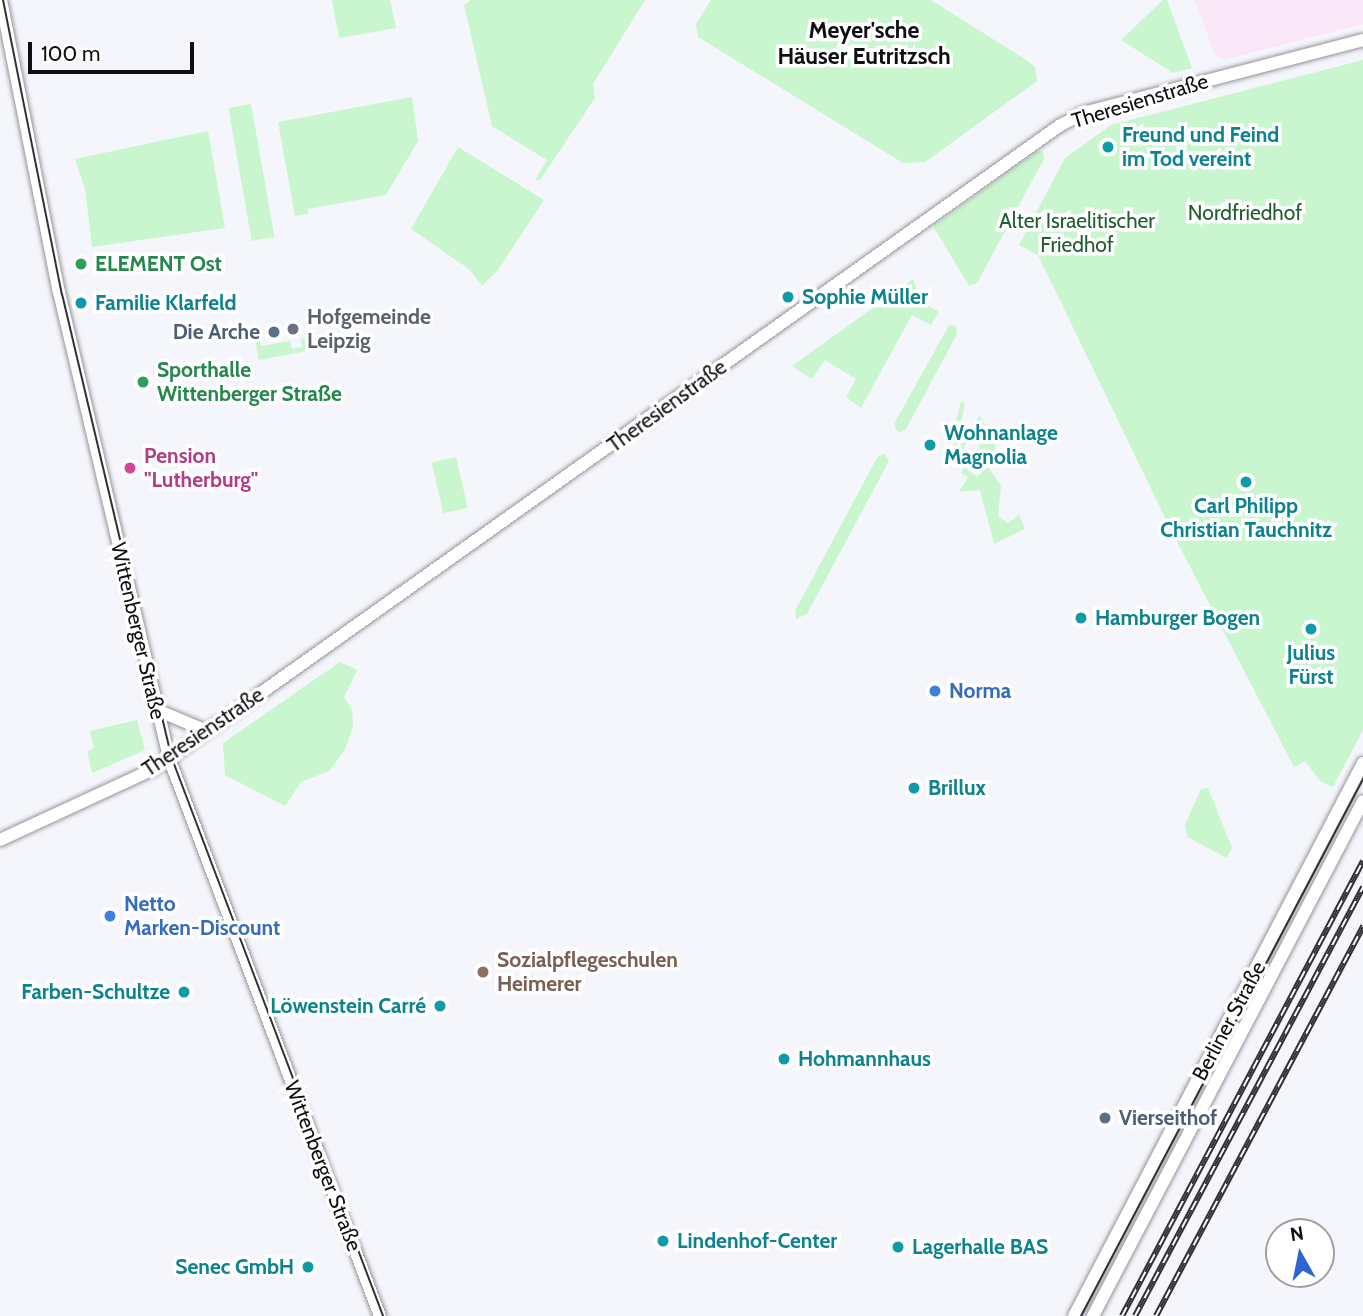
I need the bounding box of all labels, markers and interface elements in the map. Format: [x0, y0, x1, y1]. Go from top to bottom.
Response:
district label: Meyer'sche Häuser Eutritzsch [777, 16, 951, 70]
scale bar [32, 28, 198, 72]
text: 100 m [41, 41, 100, 66]
street label: Theresienstraße [1069, 68, 1211, 134]
place label: Freund und Feind im Tod vereint [1122, 122, 1279, 172]
marker: Freund und Feind im Tod vereint [1100, 139, 1116, 155]
park label: Nordfriedhof [1188, 200, 1302, 226]
park label: Alter Israelitischer Friedhof [999, 208, 1155, 258]
place label: ELEMENT Ost [95, 251, 222, 277]
marker: ELEMENT Ost [73, 256, 89, 272]
place label: Sophie Müller [802, 284, 928, 310]
marker: Sophie Müller [780, 289, 796, 305]
place label: Familie Klarfeld [95, 290, 236, 316]
marker: Familie Klarfeld [73, 295, 89, 311]
place label: Hofgemeinde Leipzig [307, 304, 431, 354]
place label: Die Arche [173, 319, 260, 345]
marker: Hofgemeinde Leipzig [285, 321, 301, 337]
marker: Die Arche [266, 324, 282, 340]
street label: Theresienstraße [603, 354, 731, 458]
place label: Sporthalle Wittenberger Straße [157, 357, 342, 407]
marker: Sporthalle Wittenberger Straße [135, 374, 151, 390]
place label: Wohnanlage Magnolia [944, 420, 1058, 470]
marker: Wohnanlage Magnolia [922, 437, 938, 453]
place label: Pension "Lutherburg" [144, 443, 258, 493]
marker: Pension "Lutherburg" [122, 460, 138, 476]
marker: Carl Philipp Christian Tauchnitz [1238, 474, 1254, 490]
place label: Carl Philipp Christian Tauchnitz [1160, 493, 1332, 543]
street label: Wittenberger Straße [105, 540, 171, 722]
place label: Hamburger Bogen [1095, 605, 1260, 631]
marker: Hamburger Bogen [1073, 610, 1089, 626]
marker: Julius Fürst [1303, 621, 1319, 637]
place label: Julius Fürst [1287, 640, 1335, 690]
place label: Norma [949, 678, 1011, 704]
street label: Theresienstraße [137, 682, 269, 782]
marker: Norma [927, 683, 943, 699]
place label: Brillux [928, 775, 986, 801]
marker: Brillux [906, 780, 922, 796]
place label: Netto Marken-Discount [124, 891, 280, 941]
marker: Netto Marken-Discount [102, 908, 118, 924]
place label: Sozialpflegeschulen Heimerer [497, 947, 678, 997]
street label: Berliner Straße [1187, 957, 1271, 1085]
marker: Sozialpflegeschulen Heimerer [475, 964, 491, 980]
place label: Farben-Schultze [21, 979, 170, 1005]
marker: Farben-Schultze [176, 984, 192, 1000]
place label: Löwenstein Carré [270, 993, 426, 1019]
marker: Löwenstein Carré [432, 998, 448, 1014]
place label: Hohmannhaus [798, 1046, 931, 1072]
marker: Hohmannhaus [776, 1051, 792, 1067]
street label: Wittenberger Straße [279, 1077, 367, 1255]
place label: Vierseithof [1119, 1105, 1217, 1131]
marker: Vierseithof [1097, 1110, 1113, 1126]
north arrow [1265, 1218, 1335, 1288]
text: N [1289, 1221, 1305, 1246]
place label: Lindenhof-Center [677, 1228, 837, 1254]
marker: Lindenhof-Center [655, 1233, 671, 1249]
place label: Lagerhalle BAS [912, 1234, 1048, 1260]
marker: Lagerhalle BAS [890, 1239, 906, 1255]
place label: Senec GmbH [175, 1254, 294, 1280]
marker: Senec GmbH [300, 1259, 316, 1275]

